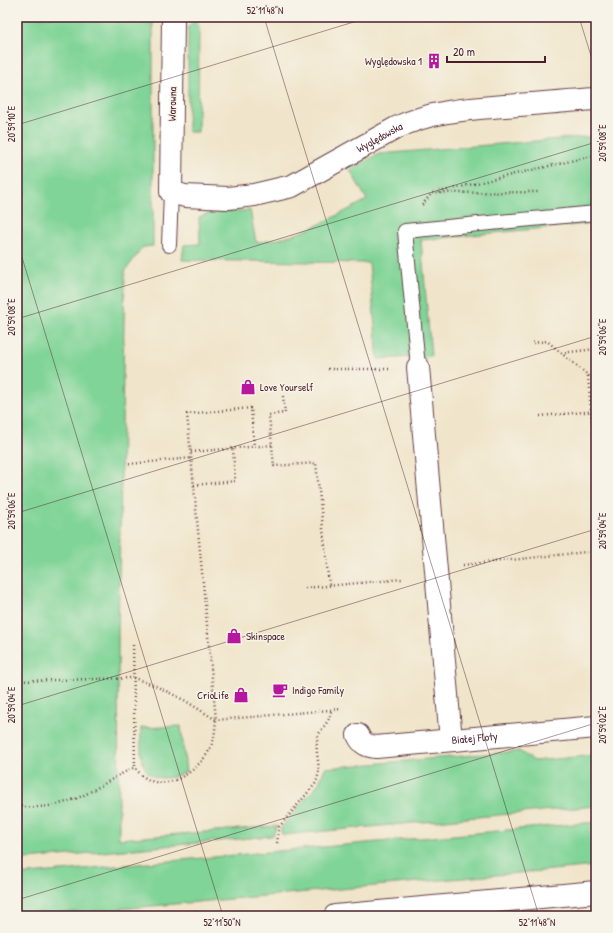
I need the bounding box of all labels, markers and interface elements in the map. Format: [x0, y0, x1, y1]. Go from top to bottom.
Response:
text: 52°11'48"N [247, 4, 283, 17]
scale bar [447, 38, 545, 64]
text: 20 m [453, 43, 475, 60]
building icon: Wyględowska 1 [425, 52, 443, 70]
place label: Wyględowska 1 [365, 54, 422, 68]
street label: Warowna [165, 86, 179, 121]
text: 20°59'10"E [5, 105, 18, 142]
street label: Wyględowska [354, 119, 405, 156]
text: 20°59'08"E [596, 124, 609, 162]
text: 20°59'08"E [5, 298, 18, 336]
text: 20°59'06"E [596, 318, 609, 355]
shop icon: Love Yourself [239, 378, 257, 396]
place label: Love Yourself [260, 380, 313, 394]
text: 20°59'06"E [5, 492, 18, 529]
text: 20°59'04"E [596, 512, 609, 549]
shop icon: Skinspace [225, 627, 243, 645]
place label: Skinspace [246, 629, 286, 643]
cafe icon: Indigo Family [271, 681, 289, 699]
place label: Indigo Family [292, 683, 344, 697]
text: 20°59'04"E [5, 686, 18, 723]
shop icon: CrioLife [232, 686, 250, 704]
place label: CrioLife [197, 688, 230, 702]
text: 20°59'02"E [596, 706, 609, 744]
street label: Białej Floty [451, 729, 499, 747]
text: 52°11'50"N [203, 916, 241, 929]
text: 52°11'48"N [519, 916, 555, 929]

